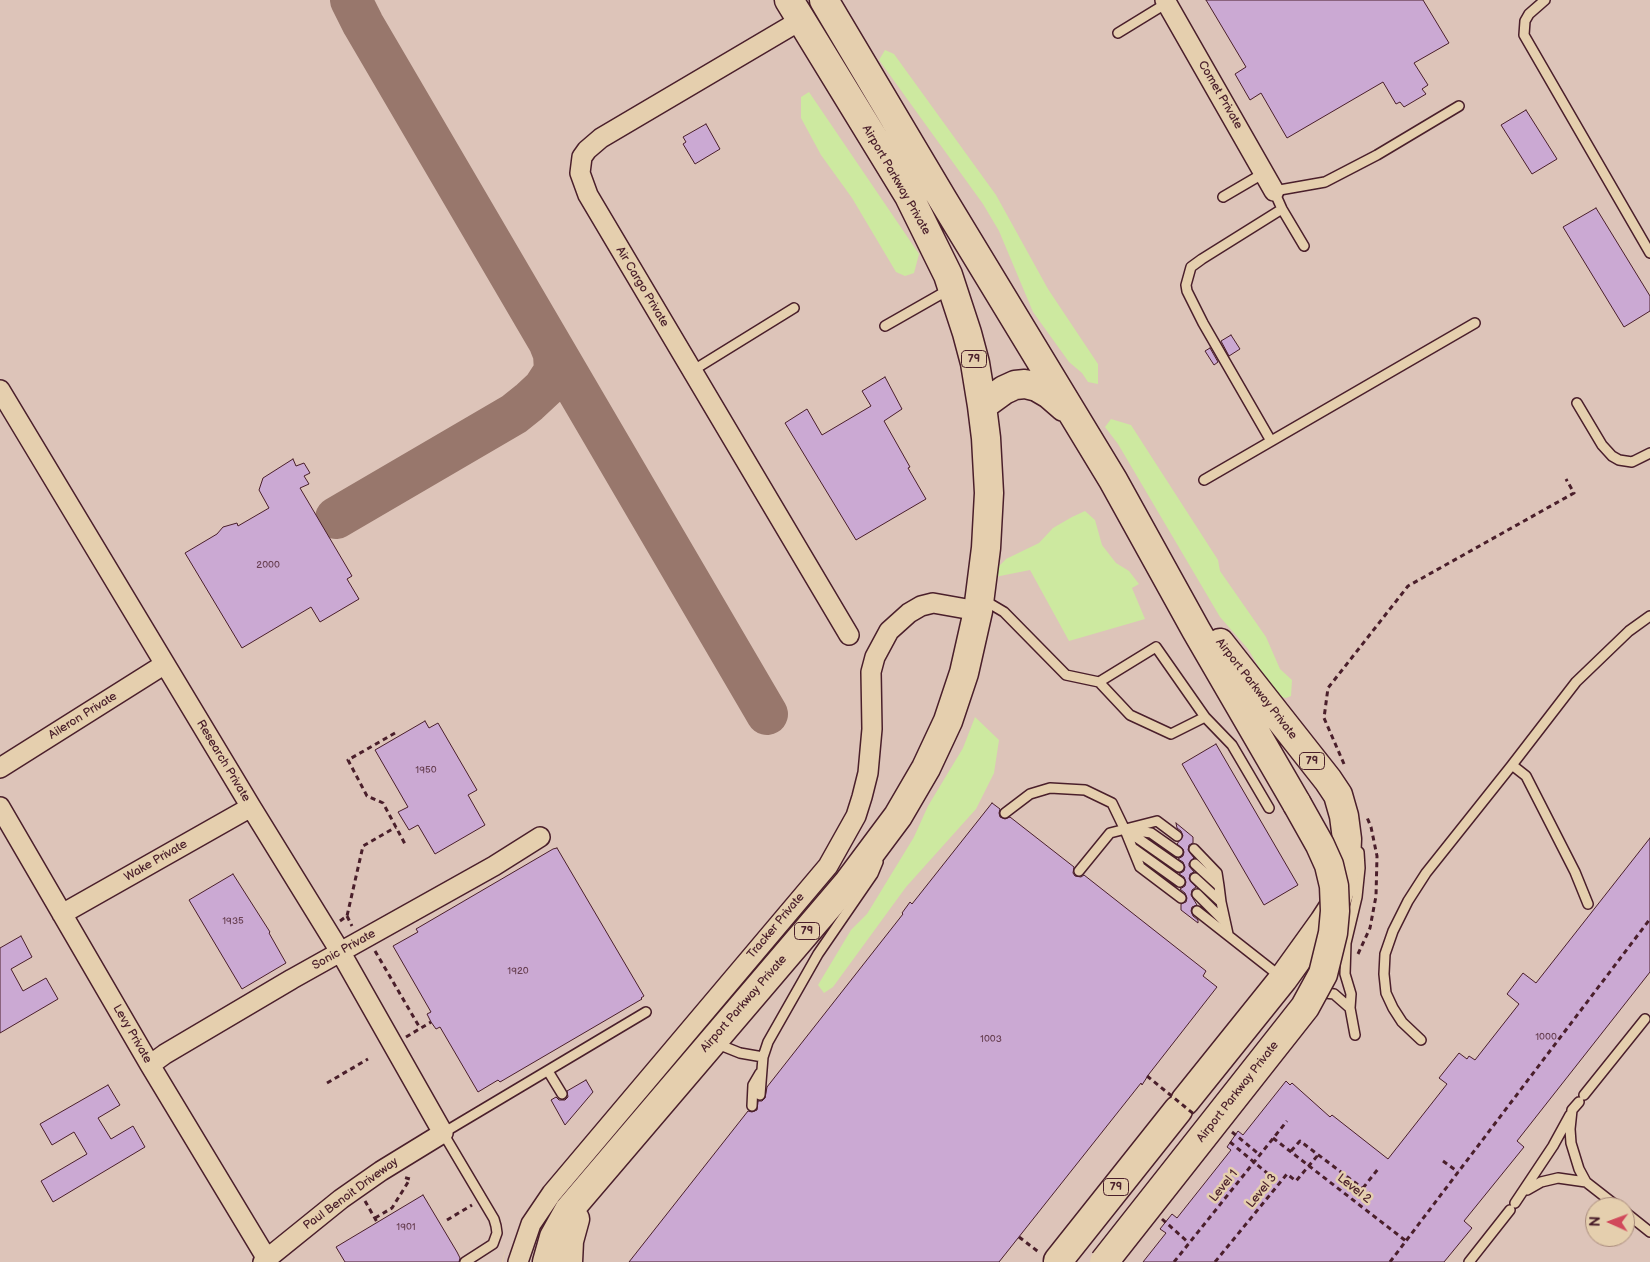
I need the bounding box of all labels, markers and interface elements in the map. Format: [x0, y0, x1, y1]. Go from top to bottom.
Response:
street label: Comet Private [1195, 58, 1245, 132]
street label: Airport Parkway Private [859, 123, 933, 237]
street label: Air Cargo Private [612, 244, 672, 330]
road number: 79 [962, 350, 986, 368]
house number: 2000 [256, 559, 280, 571]
street label: Airport Parkway Private [1212, 636, 1300, 742]
street label: Aileron Private [46, 689, 120, 743]
street label: Research Private [193, 717, 253, 805]
road number: 79 [1300, 752, 1324, 769]
house number: 1950 [415, 764, 437, 776]
street label: Wake Private [122, 837, 190, 885]
street label: Tracker Private [744, 890, 808, 962]
house number: 1935 [222, 915, 244, 927]
road number: 79 [794, 922, 820, 939]
street label: Sonic Private [310, 927, 378, 973]
street label: Airport Parkway Private [698, 952, 790, 1056]
house number: 1920 [507, 965, 529, 977]
street label: Levy Private [109, 1002, 155, 1066]
house number: 1000 [1535, 1031, 1557, 1043]
house number: 1003 [980, 1033, 1002, 1045]
street label: Airport Parkway Private [1194, 1039, 1282, 1145]
street label: Paul Benoit Driveway [301, 1155, 401, 1233]
street label: Level 1 [1207, 1167, 1241, 1205]
street label: Level 3 [1244, 1171, 1280, 1211]
street label: Level 2 [1334, 1171, 1374, 1207]
road number: 79 [1104, 1178, 1128, 1196]
north arrow [1585, 1197, 1635, 1247]
text: N [1587, 1216, 1604, 1227]
house number: 1901 [396, 1221, 416, 1233]

